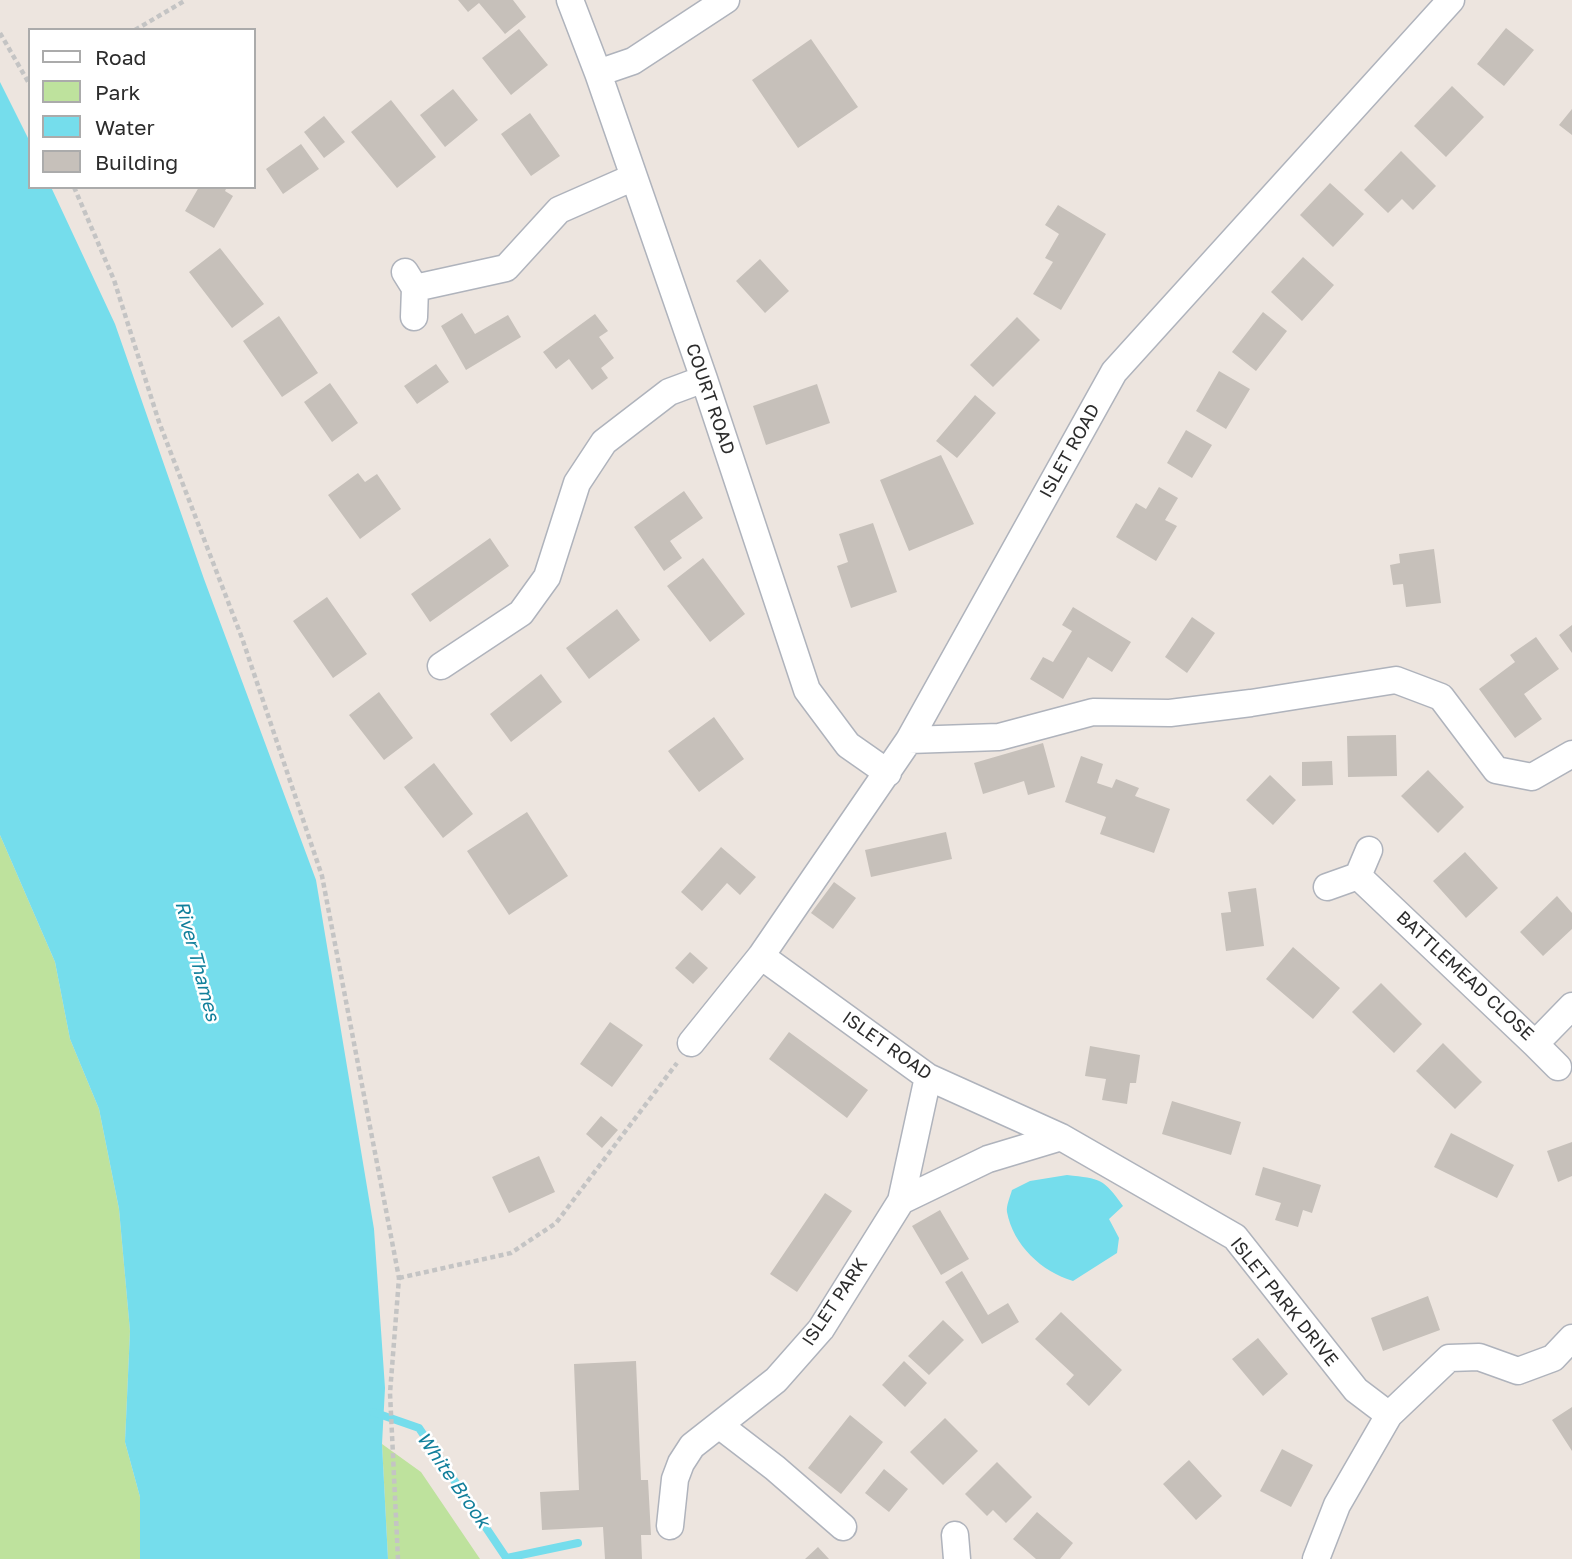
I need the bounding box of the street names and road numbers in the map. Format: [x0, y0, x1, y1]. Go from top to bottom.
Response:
street label: COURT ROAD [681, 341, 739, 457]
street label: ISLET ROAD [1035, 400, 1105, 502]
street label: BATTLEMEAD CLOSE [1392, 907, 1538, 1045]
street label: ISLET ROAD [838, 1007, 936, 1085]
street label: ISLET PARK DRIVE [1225, 1233, 1343, 1371]
street label: ISLET PARK [798, 1254, 872, 1350]

